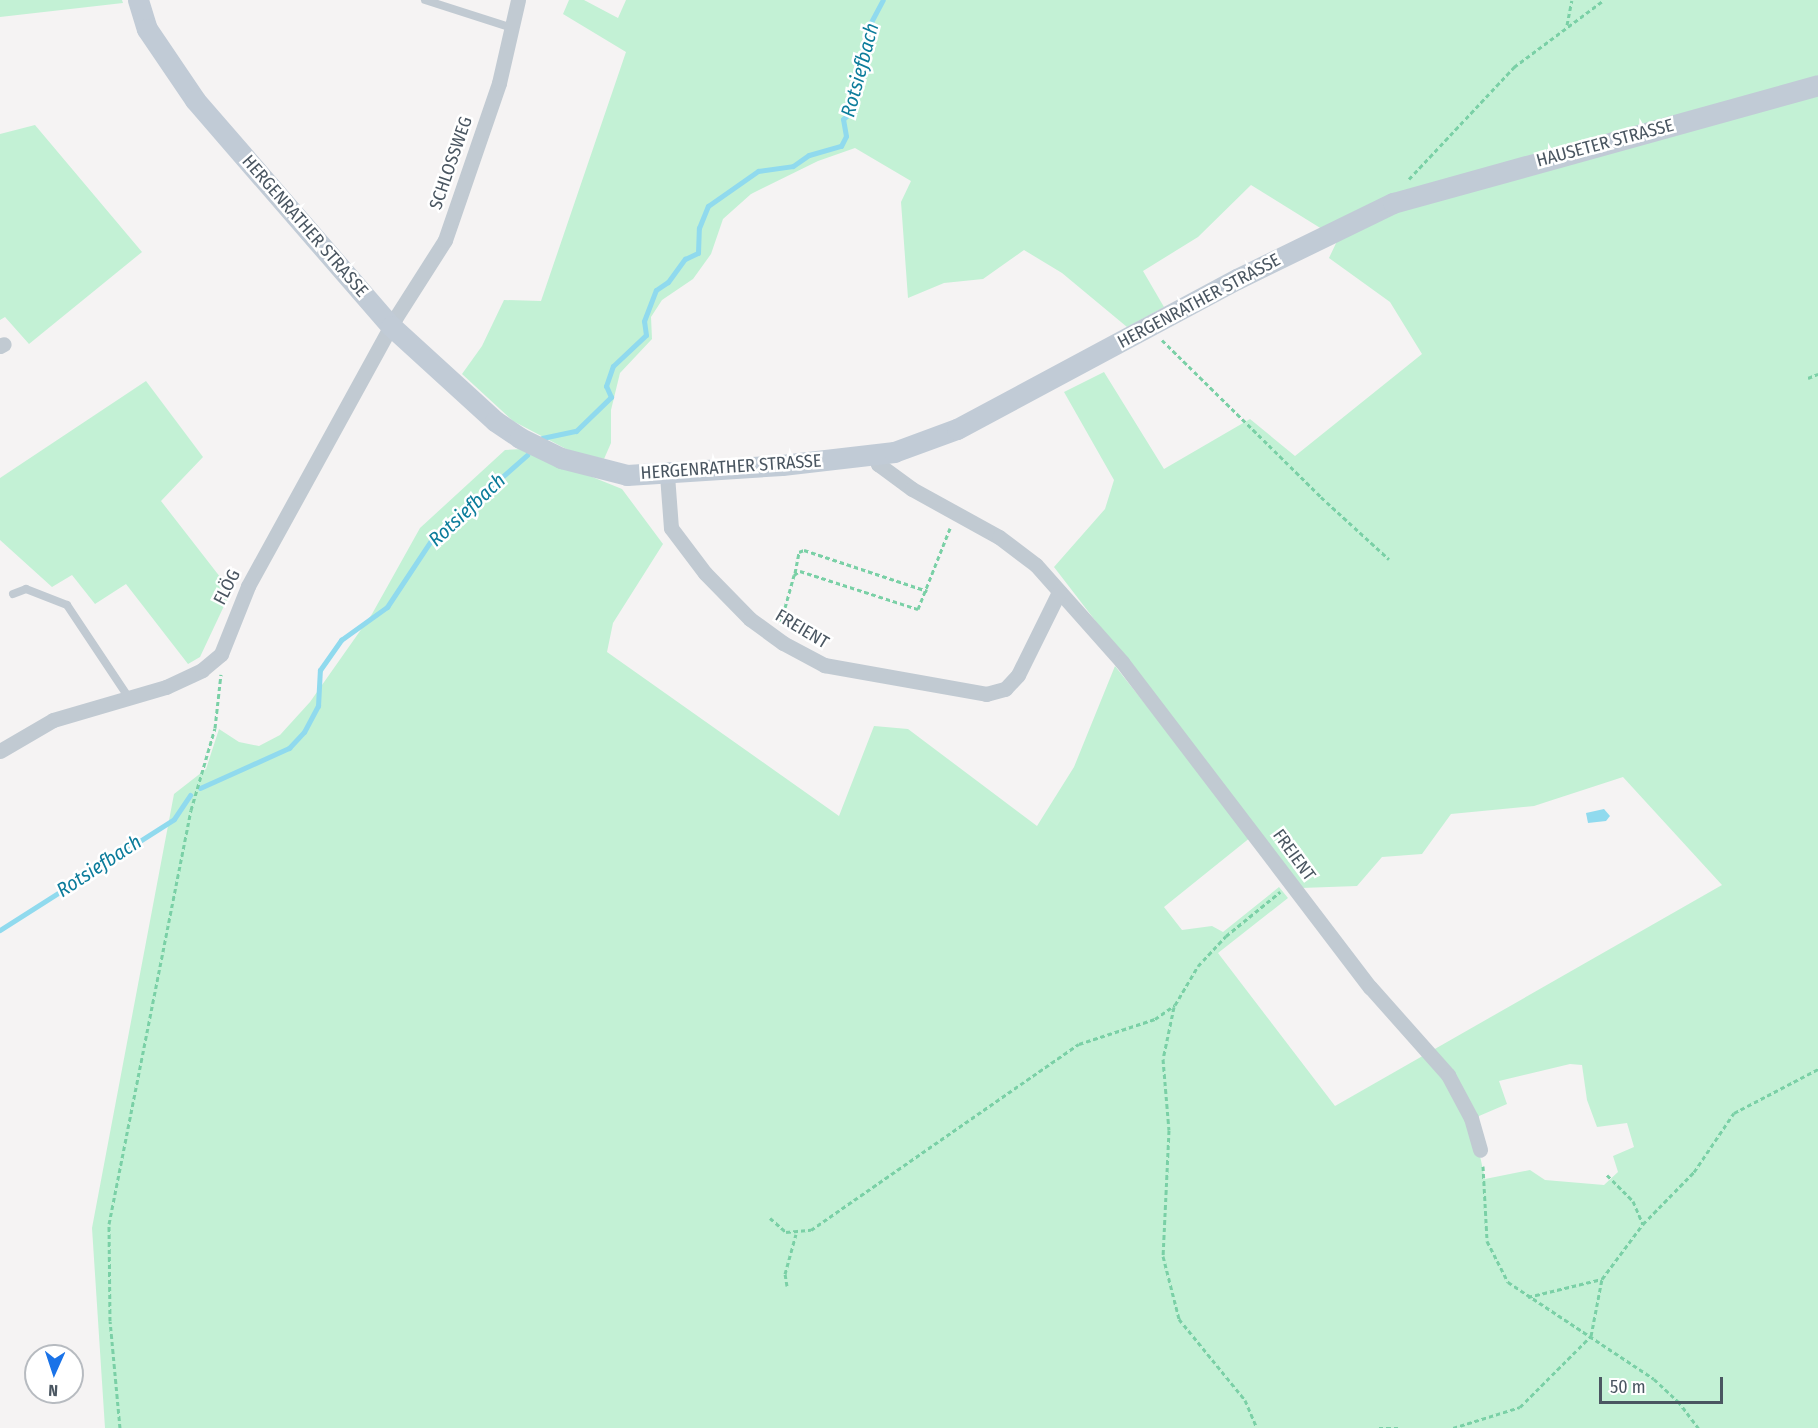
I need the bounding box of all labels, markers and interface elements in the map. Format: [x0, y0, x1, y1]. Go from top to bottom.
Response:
water label: Rotsiefbach [836, 20, 884, 120]
street label: SCHLOSSWEG [425, 114, 477, 212]
street label: HAUSETER STRASSE [1534, 114, 1676, 172]
street label: HERGENRATHER STRASSE [237, 151, 373, 301]
street label: HERGENRATHER STRASSE [1114, 249, 1284, 353]
street label: HERGENRATHER STRASSE [640, 450, 822, 484]
water label: Rotsiefbach [424, 468, 510, 552]
street label: FLÖG [209, 566, 245, 608]
street label: FREIENT [771, 605, 833, 653]
street label: FREIENT [1268, 825, 1320, 885]
water label: Rotsiefbach [52, 830, 146, 902]
north arrow [24, 1344, 84, 1404]
scale bar [1602, 1365, 1726, 1403]
text: 50 m [1610, 1376, 1646, 1398]
text: N [48, 1381, 58, 1400]

